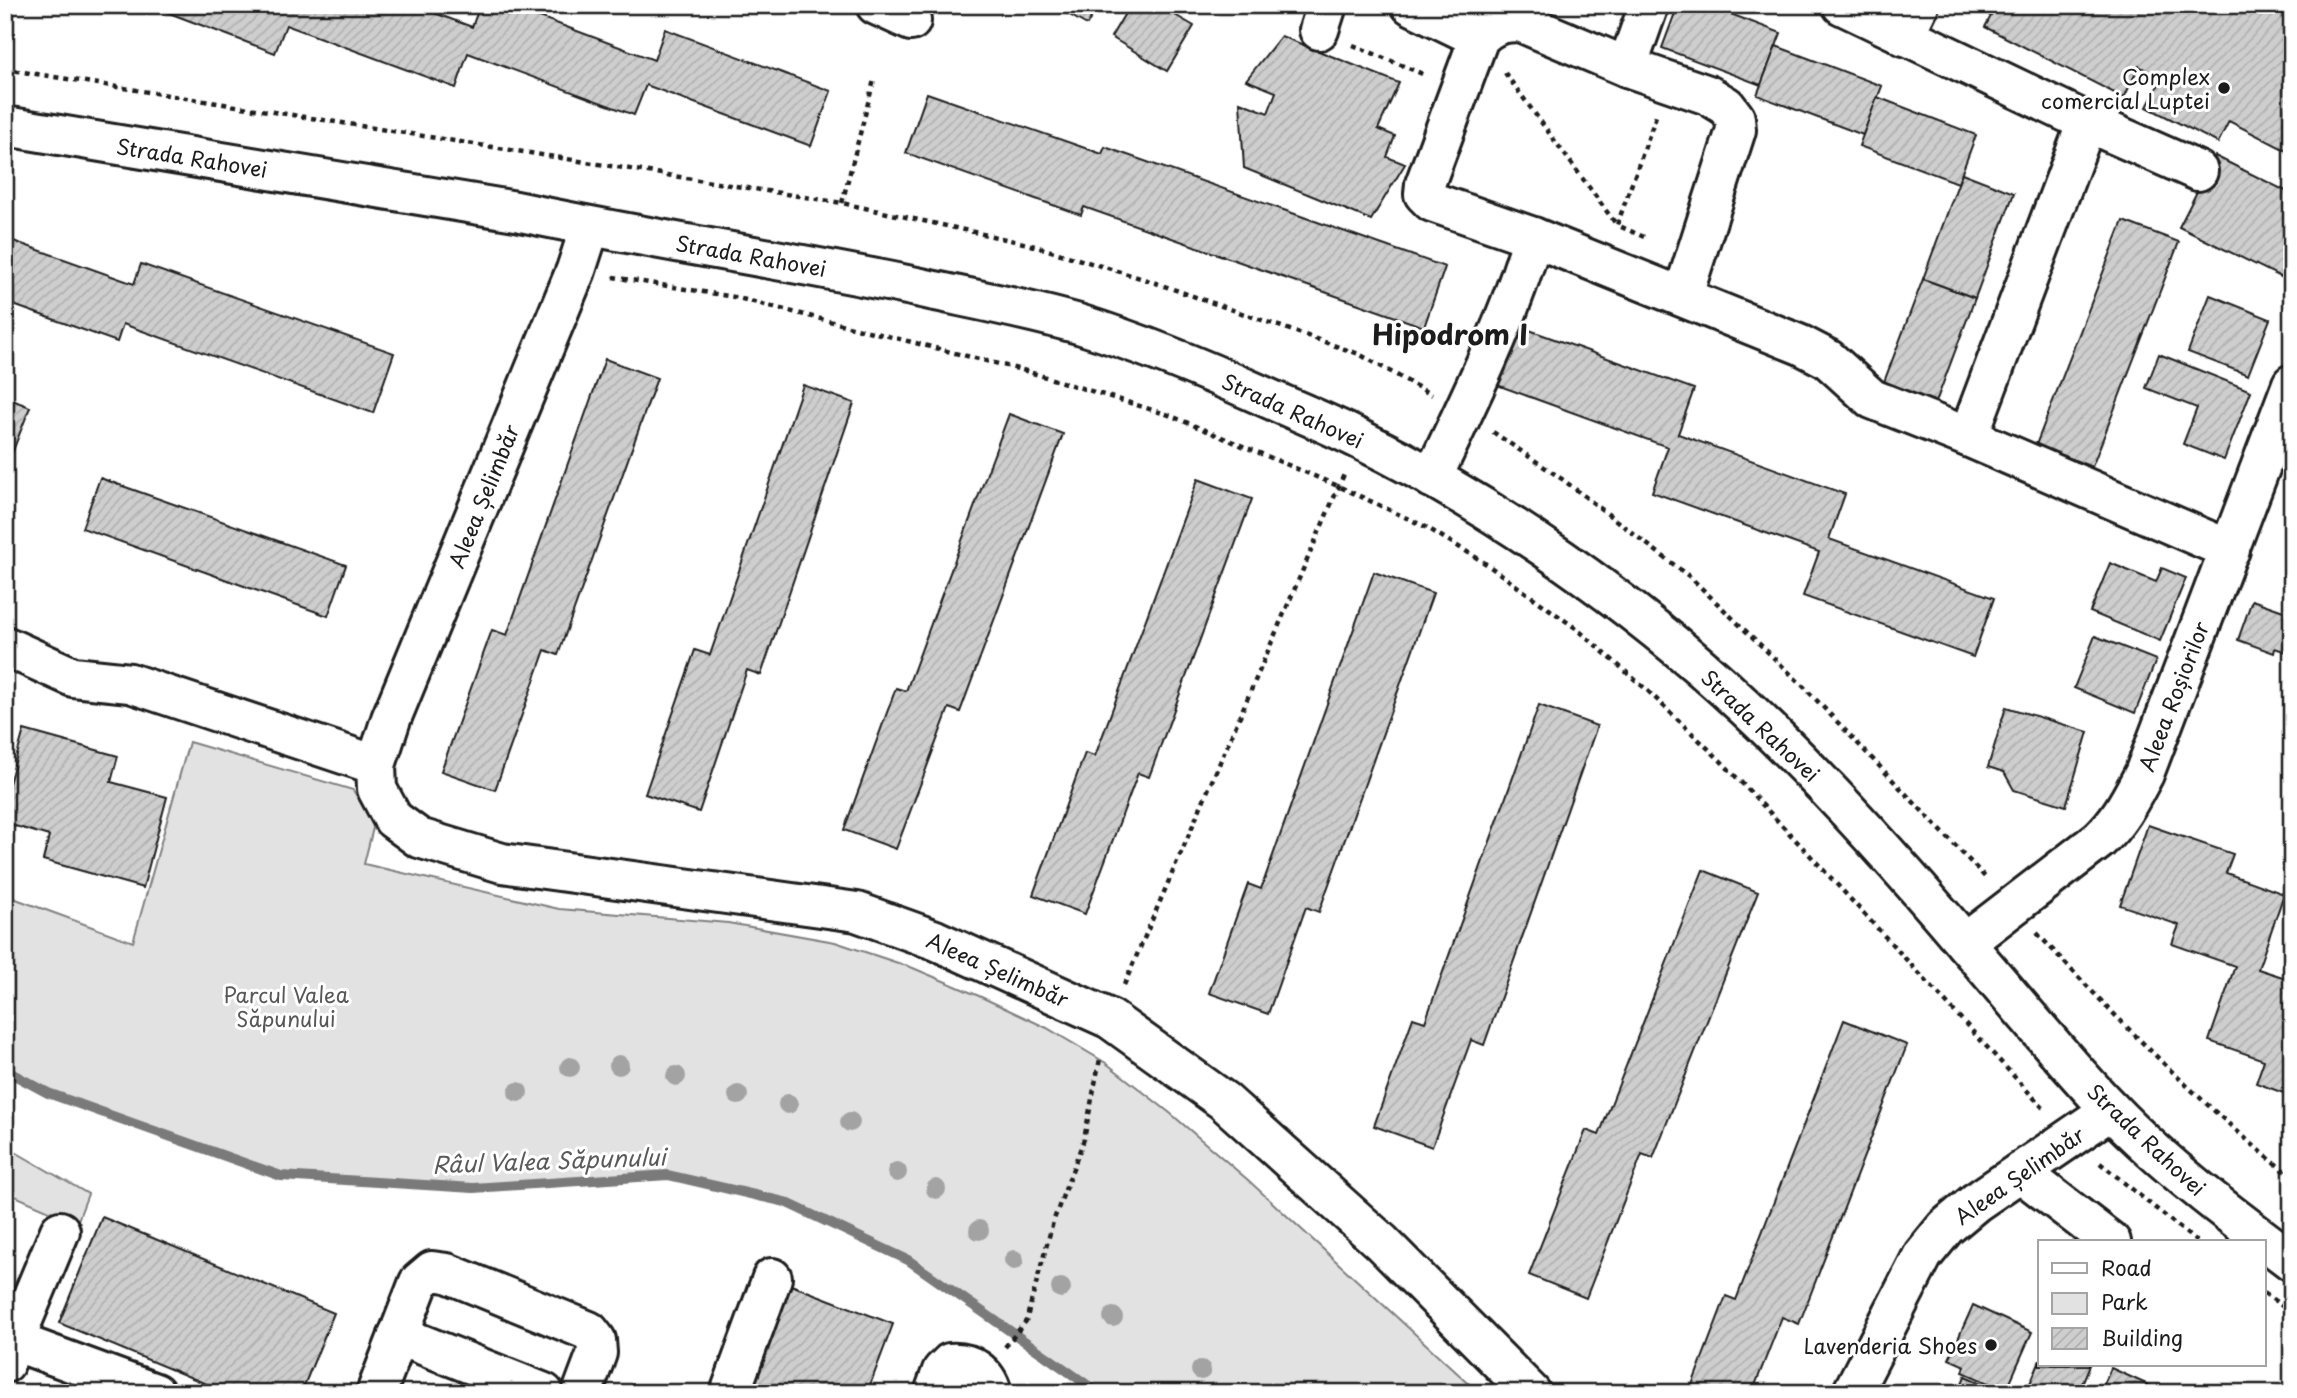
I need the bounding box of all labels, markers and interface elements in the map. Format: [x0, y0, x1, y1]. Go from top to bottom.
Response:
place label: Complex comercial Luptei [2041, 60, 2210, 116]
marker: Complex comercial Luptei [2216, 80, 2232, 96]
street label: Strada Rahovei [114, 129, 270, 185]
street label: Strada Rahovei [673, 226, 829, 284]
district label: Hipodrom I [1372, 312, 1528, 355]
street label: Strada Rahovei [1217, 364, 1369, 456]
street label: Aleea Șelimbăr [440, 419, 527, 573]
street label: Aleea Roșiorilor [2130, 616, 2216, 776]
street label: Strada Rahovei [1694, 661, 1828, 789]
street label: Aleea Șelimbăr [922, 923, 1075, 1015]
park label: Parcul Valea Săpunului [223, 978, 349, 1034]
street label: Strada Rahovei [2080, 1075, 2214, 1203]
street label: Aleea Șelimbăr [1947, 1118, 2091, 1232]
water label: Râul Valea Săpunului [432, 1138, 670, 1182]
legend [2038, 1240, 2266, 1366]
text: Road [2101, 1251, 2152, 1283]
text: Park [2101, 1285, 2148, 1317]
text: Building [2101, 1321, 2183, 1353]
place label: Lavenderia Shoes [1803, 1329, 1977, 1361]
marker: Lavenderia Shoes [1983, 1337, 1999, 1353]

